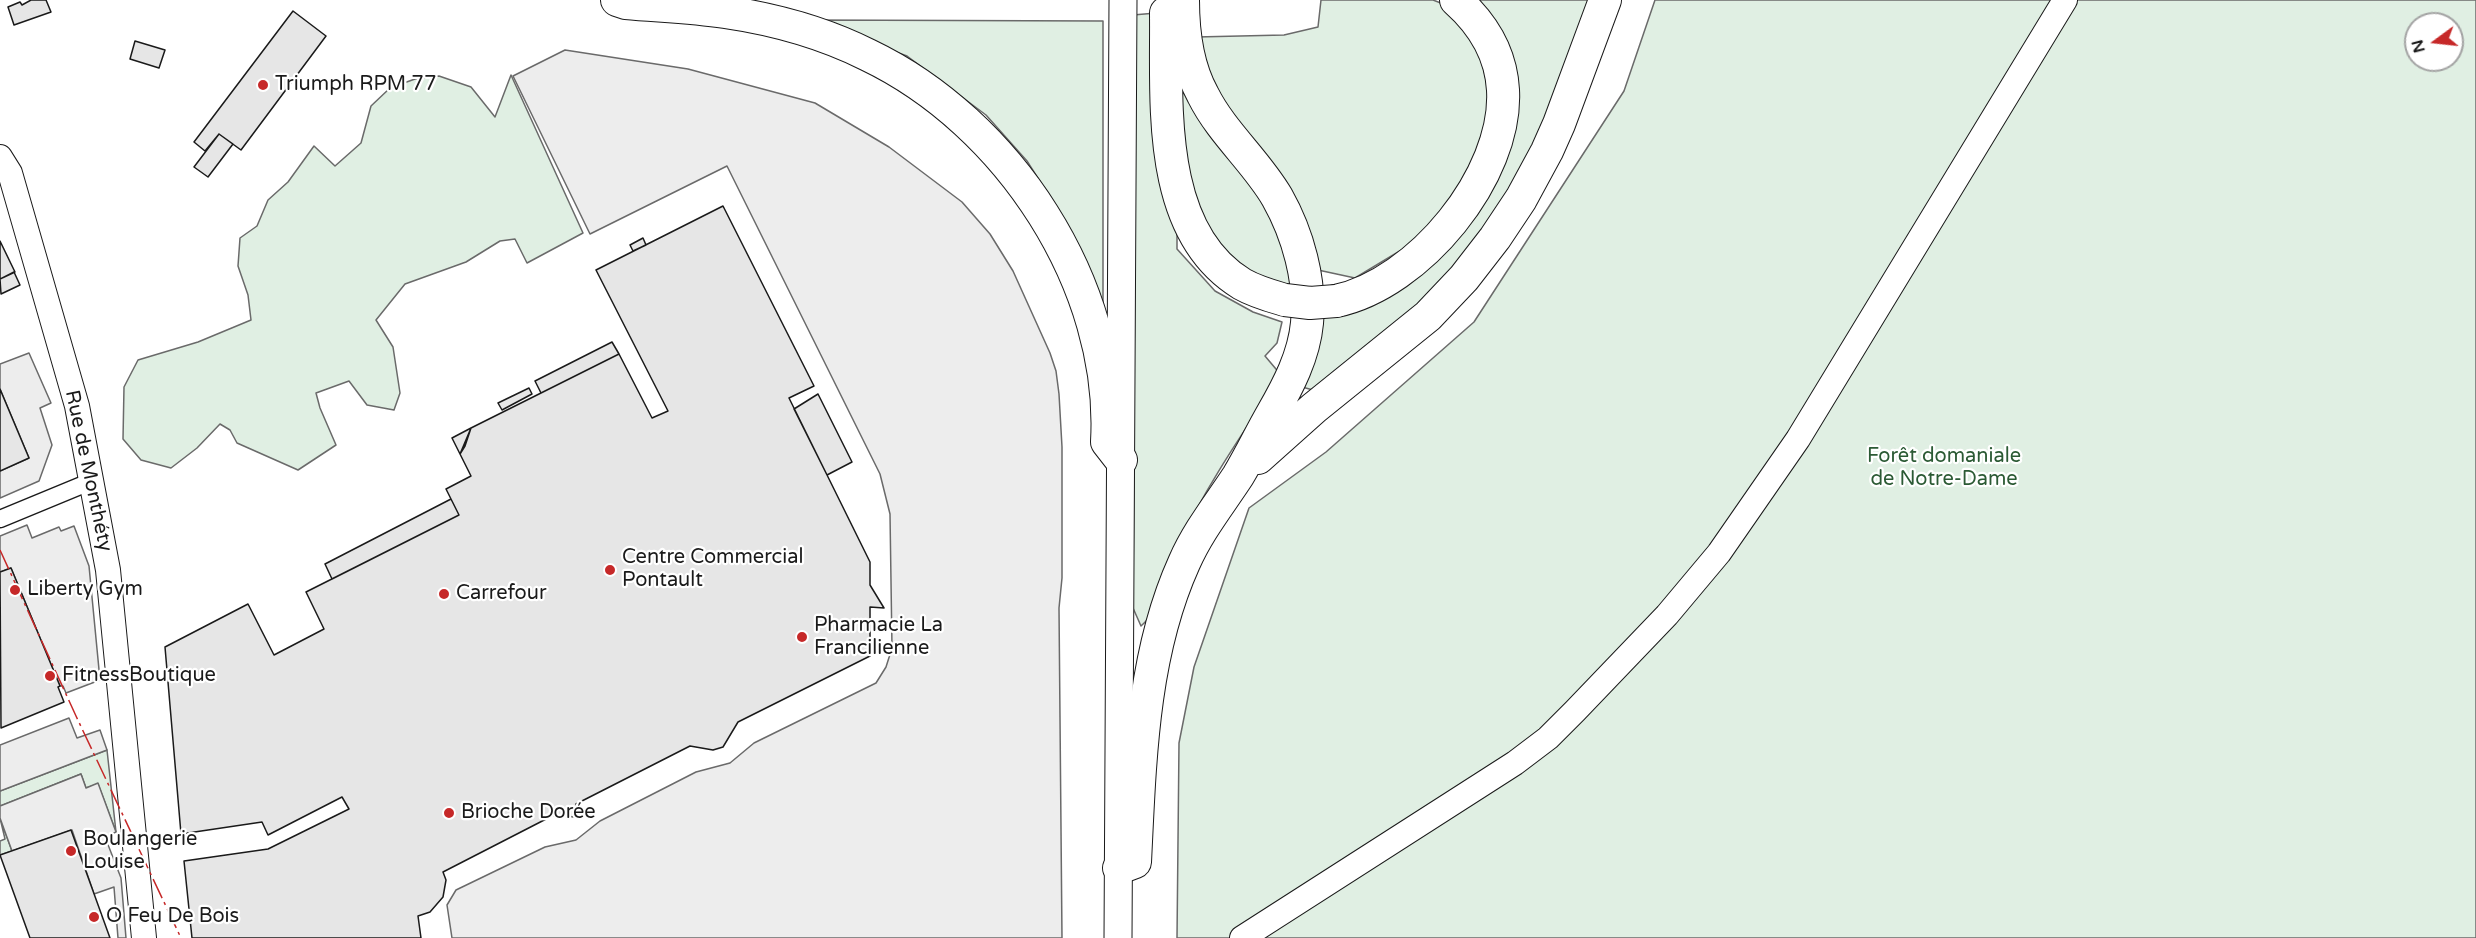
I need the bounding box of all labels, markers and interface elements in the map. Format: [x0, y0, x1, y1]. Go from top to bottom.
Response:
north arrow [2404, 12, 2464, 72]
text: N [2407, 37, 2430, 55]
place label: Triumph RPM 77 [275, 73, 436, 97]
marker: Triumph RPM 77 [256, 78, 270, 92]
street label: Rue de Monthéty [59, 388, 117, 554]
park label: Forêt domaniale de Notre-Dame [1867, 445, 2021, 492]
place label: Centre Commercial Pontault [622, 546, 803, 593]
marker: Centre Commercial Pontault [603, 563, 617, 577]
place label: Liberty Gym [27, 578, 143, 602]
place label: Carrefour [456, 582, 547, 606]
marker: Liberty Gym [8, 583, 22, 597]
marker: Carrefour [437, 587, 451, 601]
place label: Pharmacie La Francilienne [814, 614, 943, 661]
marker: Pharmacie La Francilienne [795, 630, 809, 644]
place label: FitnessBoutique [62, 664, 216, 688]
marker: FitnessBoutique [43, 669, 57, 683]
place label: Brioche Dorée [461, 801, 596, 825]
marker: Brioche Dorée [442, 806, 456, 820]
place label: Boulangerie Louise [83, 828, 197, 875]
marker: Boulangerie Louise [64, 844, 78, 858]
place label: O Feu De Bois [106, 905, 239, 929]
marker: O Feu De Bois [87, 910, 101, 924]

